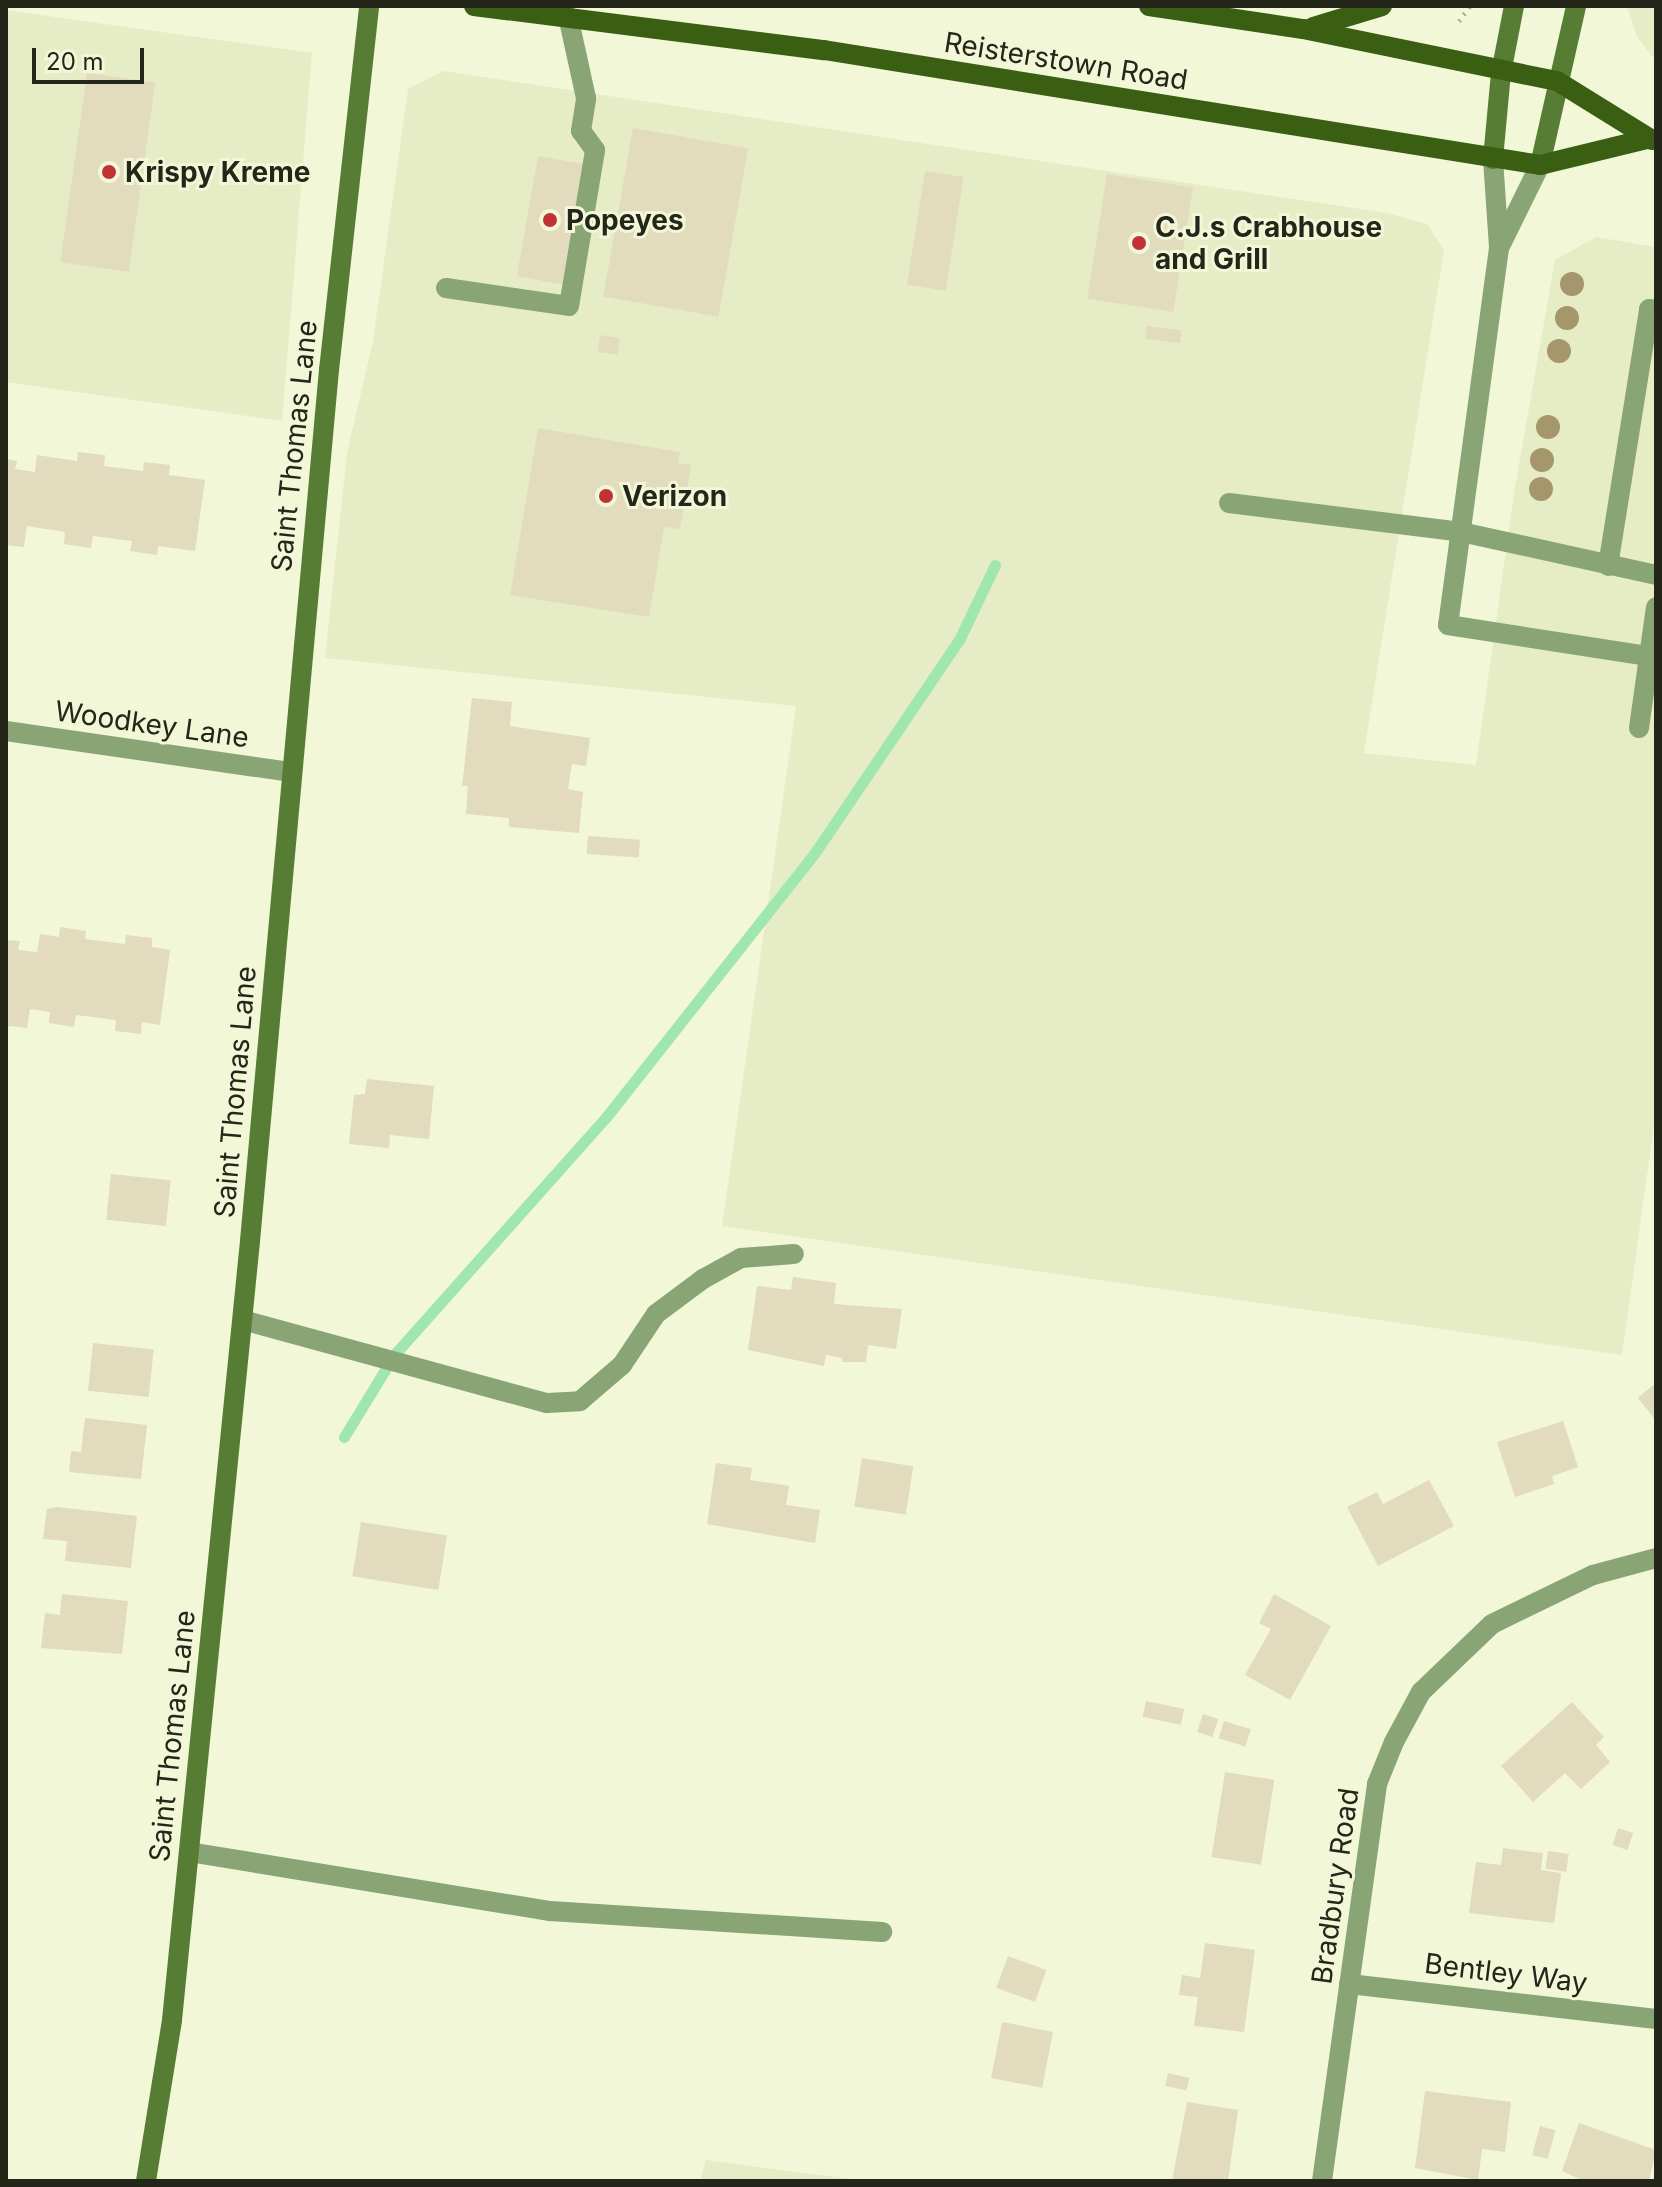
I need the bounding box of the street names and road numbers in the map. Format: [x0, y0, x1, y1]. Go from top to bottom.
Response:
street label: Reisterstown Road [942, 25, 1190, 97]
street label: Saint Thomas Lane [264, 319, 324, 573]
street label: Woodkey Lane [53, 694, 251, 754]
street label: Saint Thomas Lane [207, 965, 263, 1219]
street label: Saint Thomas Lane [142, 1609, 202, 1863]
street label: Bradbury Road [1305, 1786, 1365, 1986]
street label: Bentley Way [1423, 1946, 1589, 2000]

